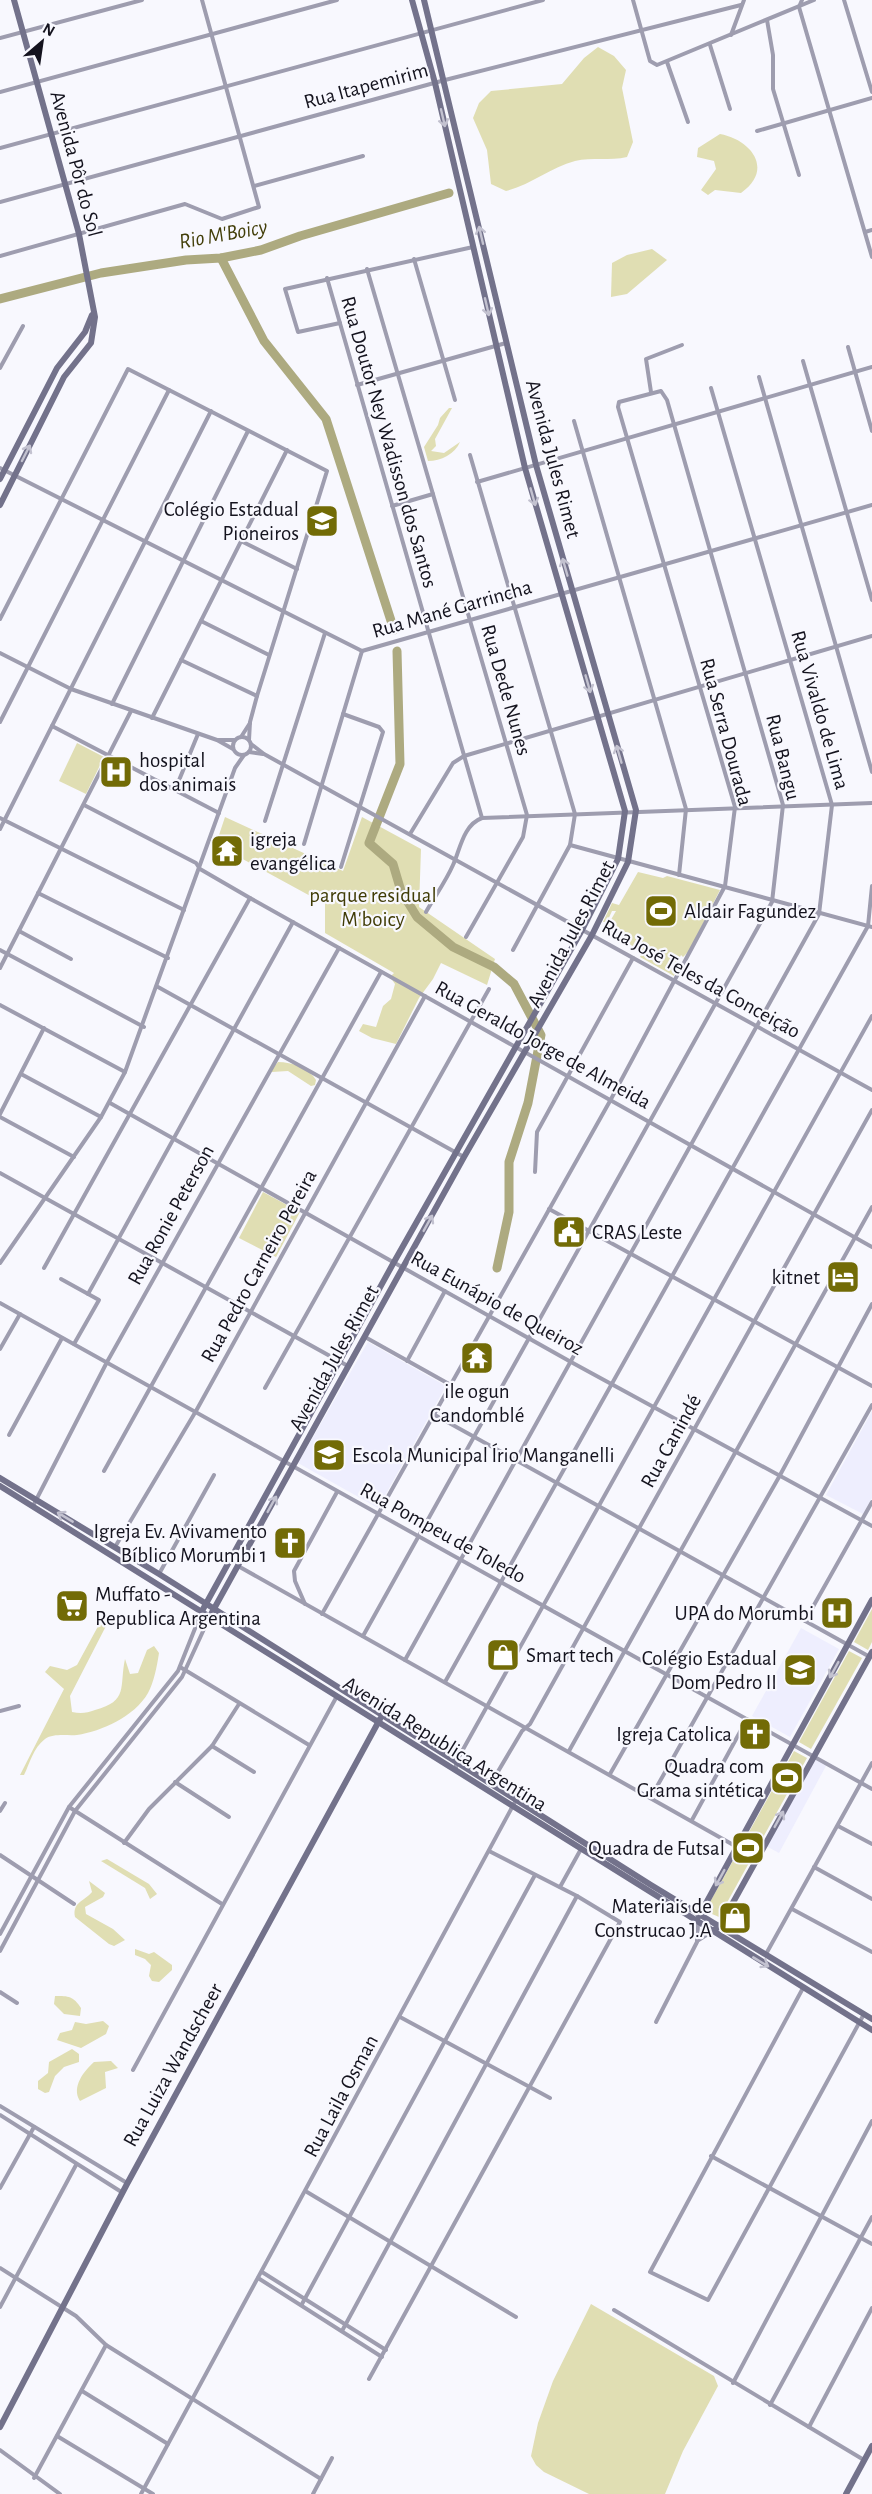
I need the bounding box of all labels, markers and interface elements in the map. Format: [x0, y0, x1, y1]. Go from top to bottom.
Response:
north arrow [12, 12, 72, 72]
text: N [40, 20, 58, 39]
street label: Rua Itapemirim [302, 59, 430, 113]
street label: Avenida Pôr do Sol [46, 89, 106, 239]
one-way arrow [437, 108, 449, 127]
water label: Rio M'Boicy [177, 215, 269, 253]
one-way arrow [475, 226, 487, 245]
street label: Rua Doutor Ney Wadisson dos Santos [337, 294, 441, 590]
one-way arrow [482, 297, 493, 317]
street label: Avenida Jules Rimet [522, 378, 584, 541]
one-way arrow [20, 445, 32, 462]
one-way arrow [528, 487, 539, 506]
place label: Colégio Estadual Pioneiros [164, 499, 299, 544]
school or university icon: Colégio Estadual Pioneiros [304, 503, 340, 539]
one-way arrow [559, 558, 571, 577]
street label: Rua Mané Garrincha [370, 576, 534, 642]
street label: Rua Dede Nunes [477, 622, 535, 758]
street label: Rua Vivaldo de Lima [787, 628, 853, 792]
street label: Rua Serra Dourada [696, 656, 756, 808]
one-way arrow [583, 674, 594, 693]
street label: Rua Bangu [762, 712, 804, 802]
one-way arrow [613, 745, 624, 764]
place label: hospital dos animais [139, 750, 236, 795]
hospital icon: hospital dos animais [98, 754, 134, 790]
place label: igreja evangélica [250, 829, 337, 874]
temple icon: igreja evangélica [209, 833, 245, 869]
street label: Avenida Jules Rimet [523, 857, 619, 1011]
park label: parque residual M'boicy [309, 885, 437, 930]
sports icon: Aldair Fagundez [643, 893, 679, 929]
place label: Aldair Fagundez [684, 901, 816, 922]
street label: Rua José Teles da Conceição [598, 916, 804, 1042]
street label: Rua Geraldo Jorge de Almeida [432, 977, 655, 1113]
street label: Rua Ronie Peterson [124, 1141, 218, 1289]
street label: Rua Pedro Carneiro Pereira [197, 1166, 321, 1366]
public building icon: CRAS Leste [551, 1214, 587, 1250]
one-way arrow [422, 1215, 434, 1232]
place label: CRAS Leste [592, 1222, 682, 1243]
street label: Rua Eunápio de Queiroz [407, 1247, 587, 1359]
hotel icon: kitnet [825, 1259, 861, 1295]
place label: kitnet [771, 1267, 820, 1288]
street label: Avenida Jules Rimet [285, 1281, 383, 1434]
temple icon: ile ogun Candomblé [459, 1340, 495, 1376]
place label: ile ogun Candomblé [430, 1381, 524, 1426]
street label: Rua Canindé [637, 1391, 705, 1491]
school or university icon: Escola Municipal Írio Manganelli [311, 1437, 347, 1473]
place label: Escola Municipal Írio Manganelli [352, 1443, 615, 1466]
street label: Rua Pompeu de Toledo [357, 1479, 529, 1587]
one-way arrow [267, 1496, 279, 1513]
one-way arrow [57, 1511, 74, 1523]
place label: Igreja Ev. Avivamento Bíblico Morumbi 1 [94, 1521, 267, 1566]
church icon: Igreja Ev. Avivamento Bíblico Morumbi 1 [272, 1525, 308, 1561]
place label: Muffato - Republica Argentina [95, 1584, 261, 1629]
supermarket icon: Muffato - Republica Argentina [54, 1588, 90, 1624]
hospital icon: UPA do Morumbi [819, 1595, 855, 1631]
place label: UPA do Morumbi [675, 1603, 814, 1624]
shop icon: Smart tech [485, 1637, 521, 1673]
place label: Smart tech [526, 1645, 614, 1666]
place label: Colégio Estadual Dom Pedro II [642, 1648, 777, 1693]
school or university icon: Colégio Estadual Dom Pedro II [782, 1652, 818, 1688]
one-way arrow [828, 1661, 839, 1679]
street label: Avenida Republica Argentina [339, 1673, 551, 1816]
church icon: Igreja Catolica [737, 1716, 773, 1752]
place label: Igreja Catolica [616, 1724, 732, 1745]
place label: Quadra com Grama sintética [637, 1756, 764, 1801]
sports icon: Quadra com Grama sintética [769, 1760, 805, 1796]
one-way arrow [773, 1811, 785, 1828]
sports icon: Quadra de Futsal [730, 1830, 766, 1866]
place label: Quadra de Futsal [588, 1838, 725, 1859]
one-way arrow [714, 1869, 726, 1886]
place label: Materiais de Construcao J.A [594, 1896, 712, 1941]
shop icon: Materiais de Construcao J.A [717, 1900, 753, 1936]
one-way arrow [752, 1957, 769, 1969]
street label: Rua Luiza Wandscheer [119, 1980, 227, 2150]
street label: Rua Laila Osman [300, 2031, 382, 2161]

